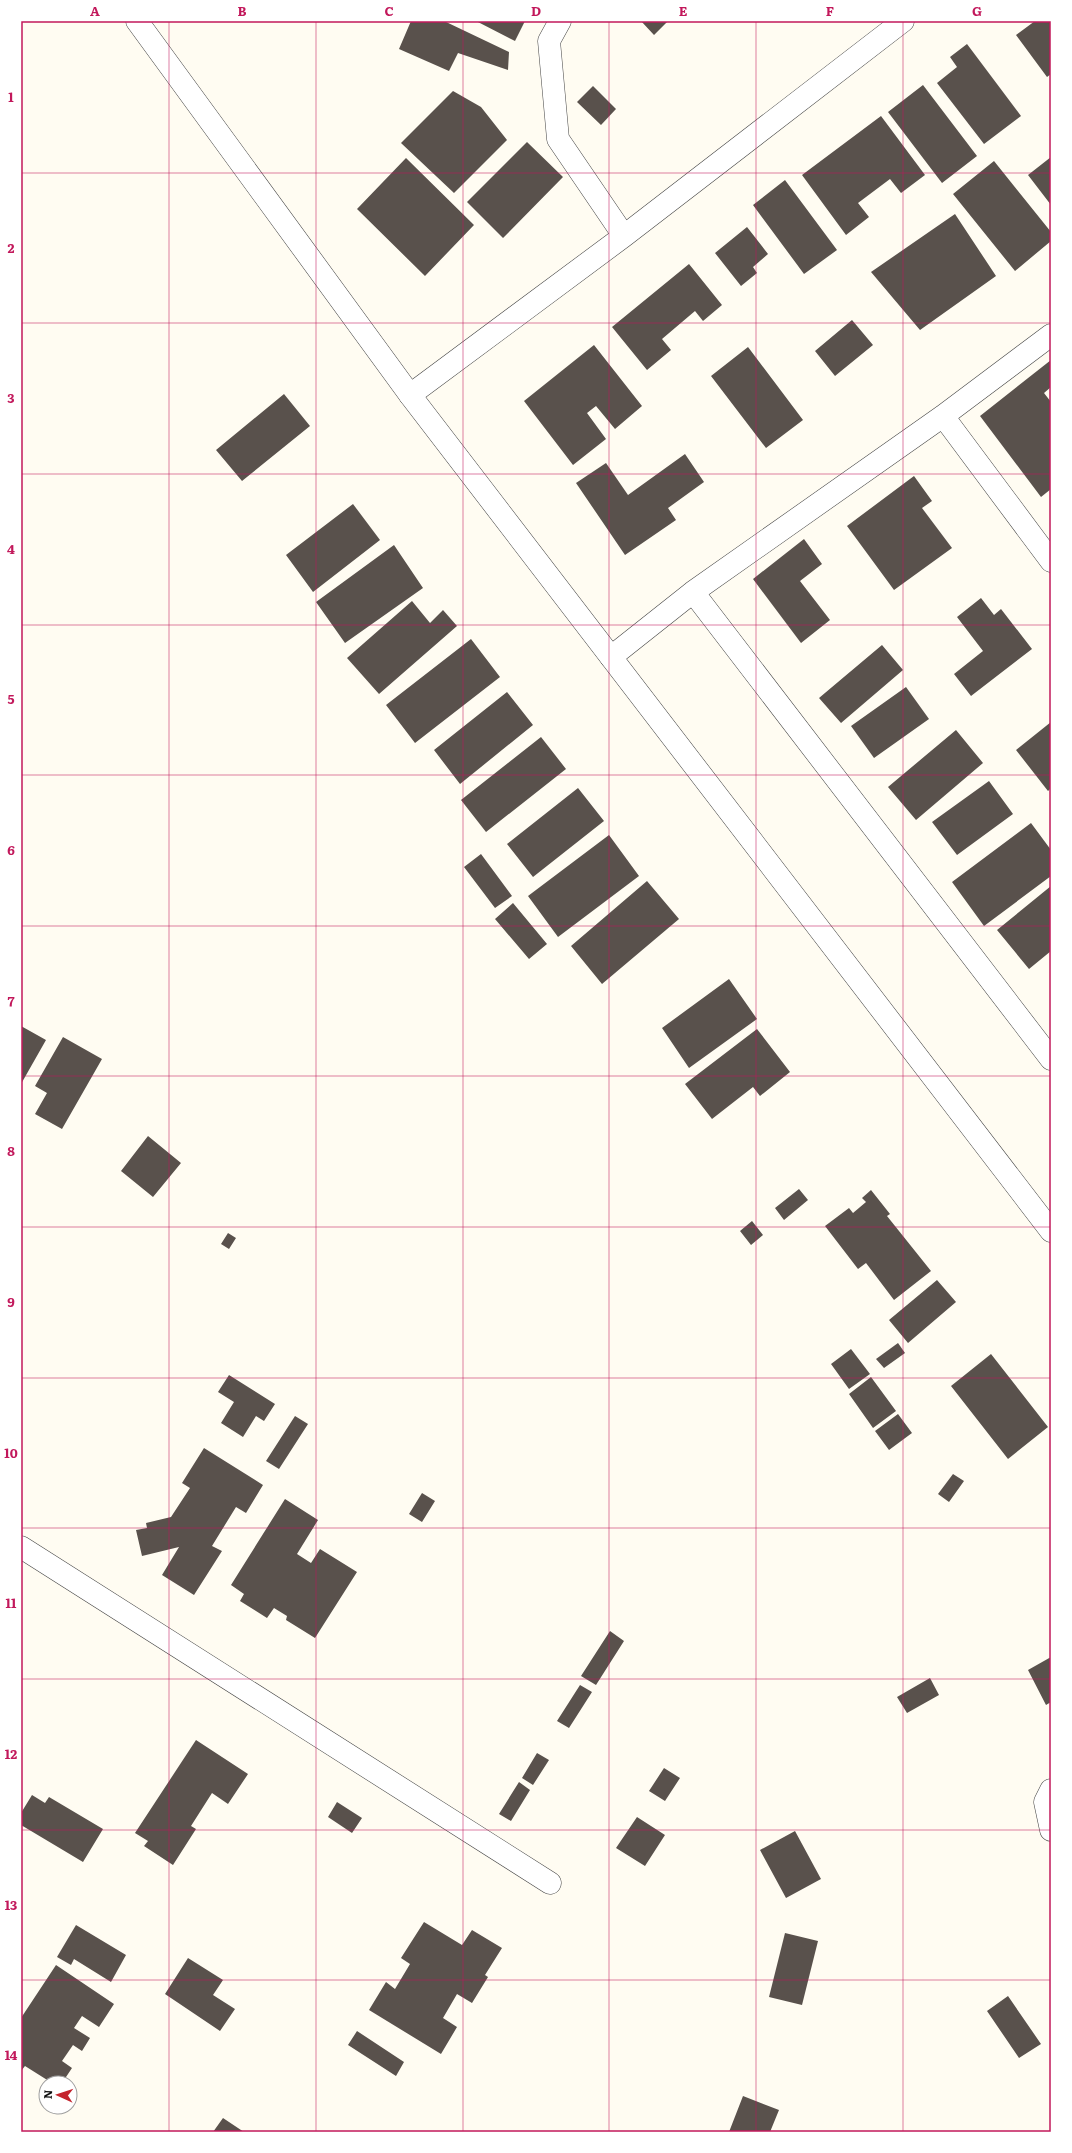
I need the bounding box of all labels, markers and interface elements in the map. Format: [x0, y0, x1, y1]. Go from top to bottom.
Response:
text: A [90, 1, 100, 20]
text: B [238, 1, 247, 20]
text: C [384, 1, 394, 20]
text: D [531, 1, 541, 20]
text: E [679, 1, 688, 20]
text: F [826, 1, 834, 20]
text: G [972, 1, 982, 20]
text: 1 [8, 87, 14, 106]
text: 2 [8, 238, 15, 257]
text: 3 [7, 388, 15, 407]
text: 4 [7, 539, 15, 558]
text: 5 [7, 689, 15, 708]
text: 6 [7, 840, 15, 859]
text: 7 [7, 991, 15, 1010]
text: 8 [7, 1141, 15, 1160]
text: 9 [7, 1292, 15, 1311]
text: 10 [4, 1443, 18, 1462]
text: 11 [6, 1593, 17, 1612]
text: 12 [5, 1744, 17, 1763]
text: 13 [5, 1895, 17, 1914]
text: 14 [5, 2045, 18, 2064]
north arrow [38, 2075, 78, 2115]
text: N [39, 2089, 55, 2099]

